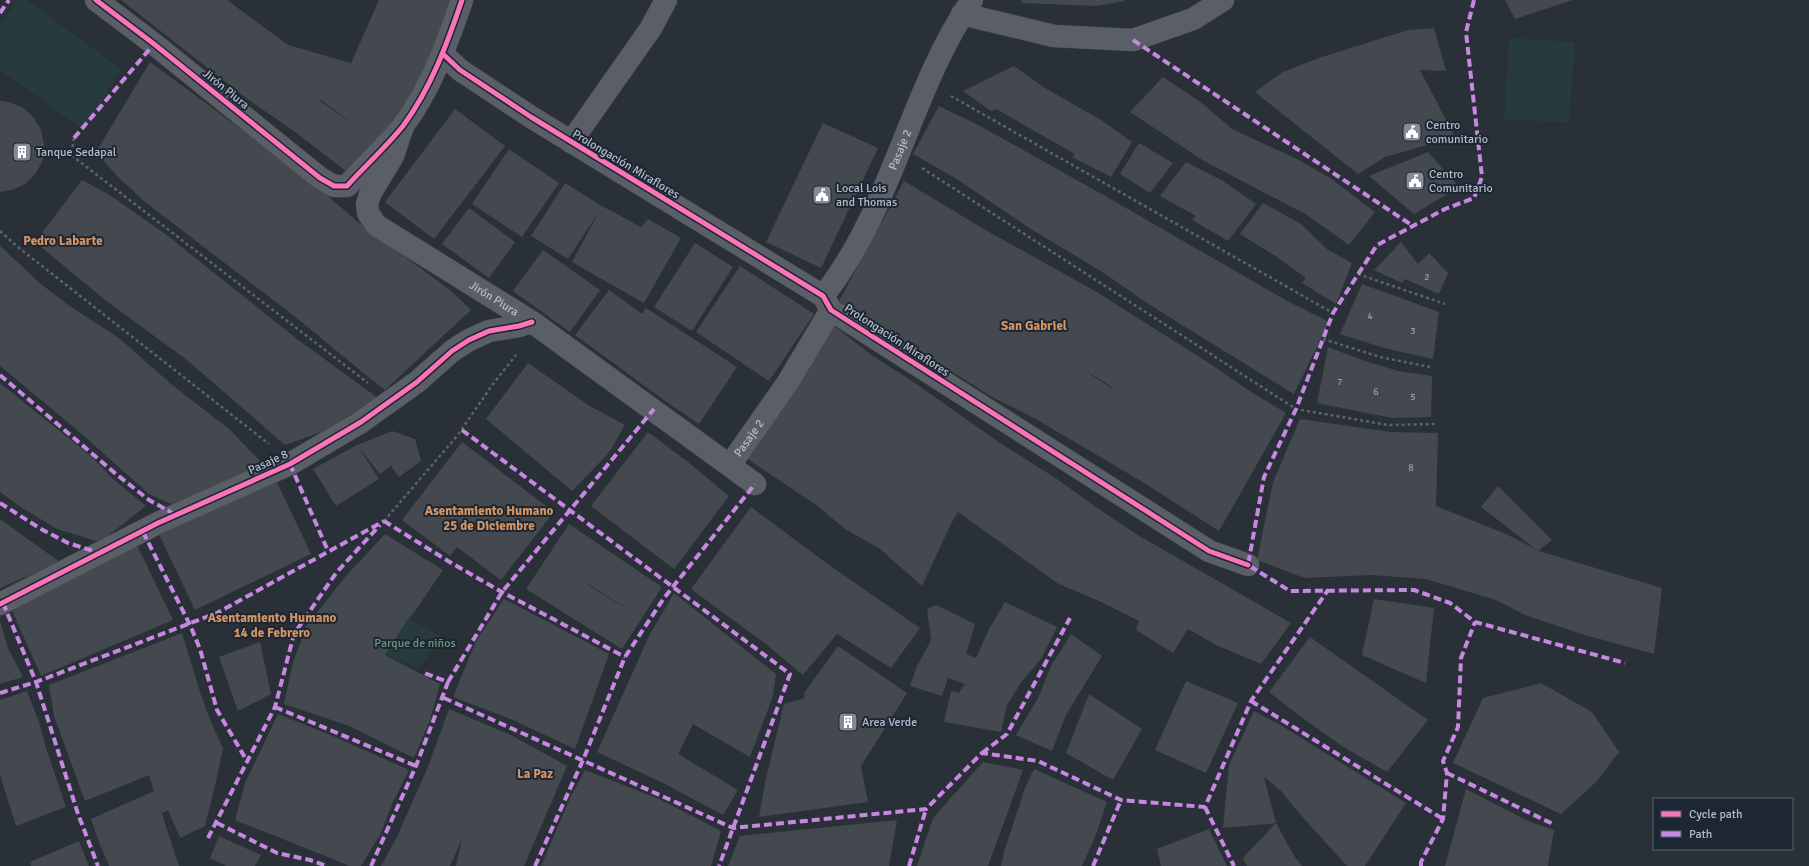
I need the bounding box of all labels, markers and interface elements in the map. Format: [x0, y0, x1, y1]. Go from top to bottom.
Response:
street label: Jirón Piura [199, 66, 252, 113]
place label: Centro comunitario [1426, 118, 1488, 147]
public building icon: Centro comunitario [1401, 121, 1423, 143]
street label: Prolongación Miraflores [569, 126, 682, 202]
street label: Pasaje 2 [886, 127, 915, 172]
building icon: Tanque Sedapal [11, 141, 33, 163]
place label: Tanque Sedapal [36, 145, 117, 160]
place label: Centro Comunitario [1429, 167, 1493, 196]
public building icon: Centro Comunitario [1404, 170, 1426, 192]
place label: Local Lois and Thomas [836, 181, 897, 210]
public building icon: Local Lois and Thomas [811, 184, 833, 206]
district label: Pedro Labarte [23, 233, 103, 249]
house number: 2 [1424, 271, 1430, 283]
street label: Jirón Piura [466, 278, 521, 320]
street label: Prolongación Miraflores [841, 301, 952, 380]
house number: 4 [1367, 310, 1373, 322]
district label: San Gabriel [1001, 318, 1067, 334]
house number: 3 [1410, 325, 1416, 337]
house number: 7 [1337, 376, 1343, 388]
house number: 6 [1373, 386, 1379, 398]
house number: 5 [1410, 391, 1416, 403]
street label: Pasaje 2 [731, 417, 768, 460]
street label: Pasaje 8 [246, 447, 291, 478]
house number: 8 [1408, 462, 1414, 474]
district label: Asentamiento Humano 25 de Diciembre [425, 503, 554, 534]
district label: Asentamiento Humano 14 de Febrero [208, 610, 337, 641]
park label: Parque de niños [374, 636, 456, 651]
building icon: Area Verde [837, 711, 859, 733]
place label: Area Verde [862, 715, 917, 730]
district label: La Paz [517, 766, 553, 782]
legend [1653, 798, 1793, 850]
text: Cycle path [1689, 807, 1742, 822]
text: Path [1689, 827, 1712, 842]

